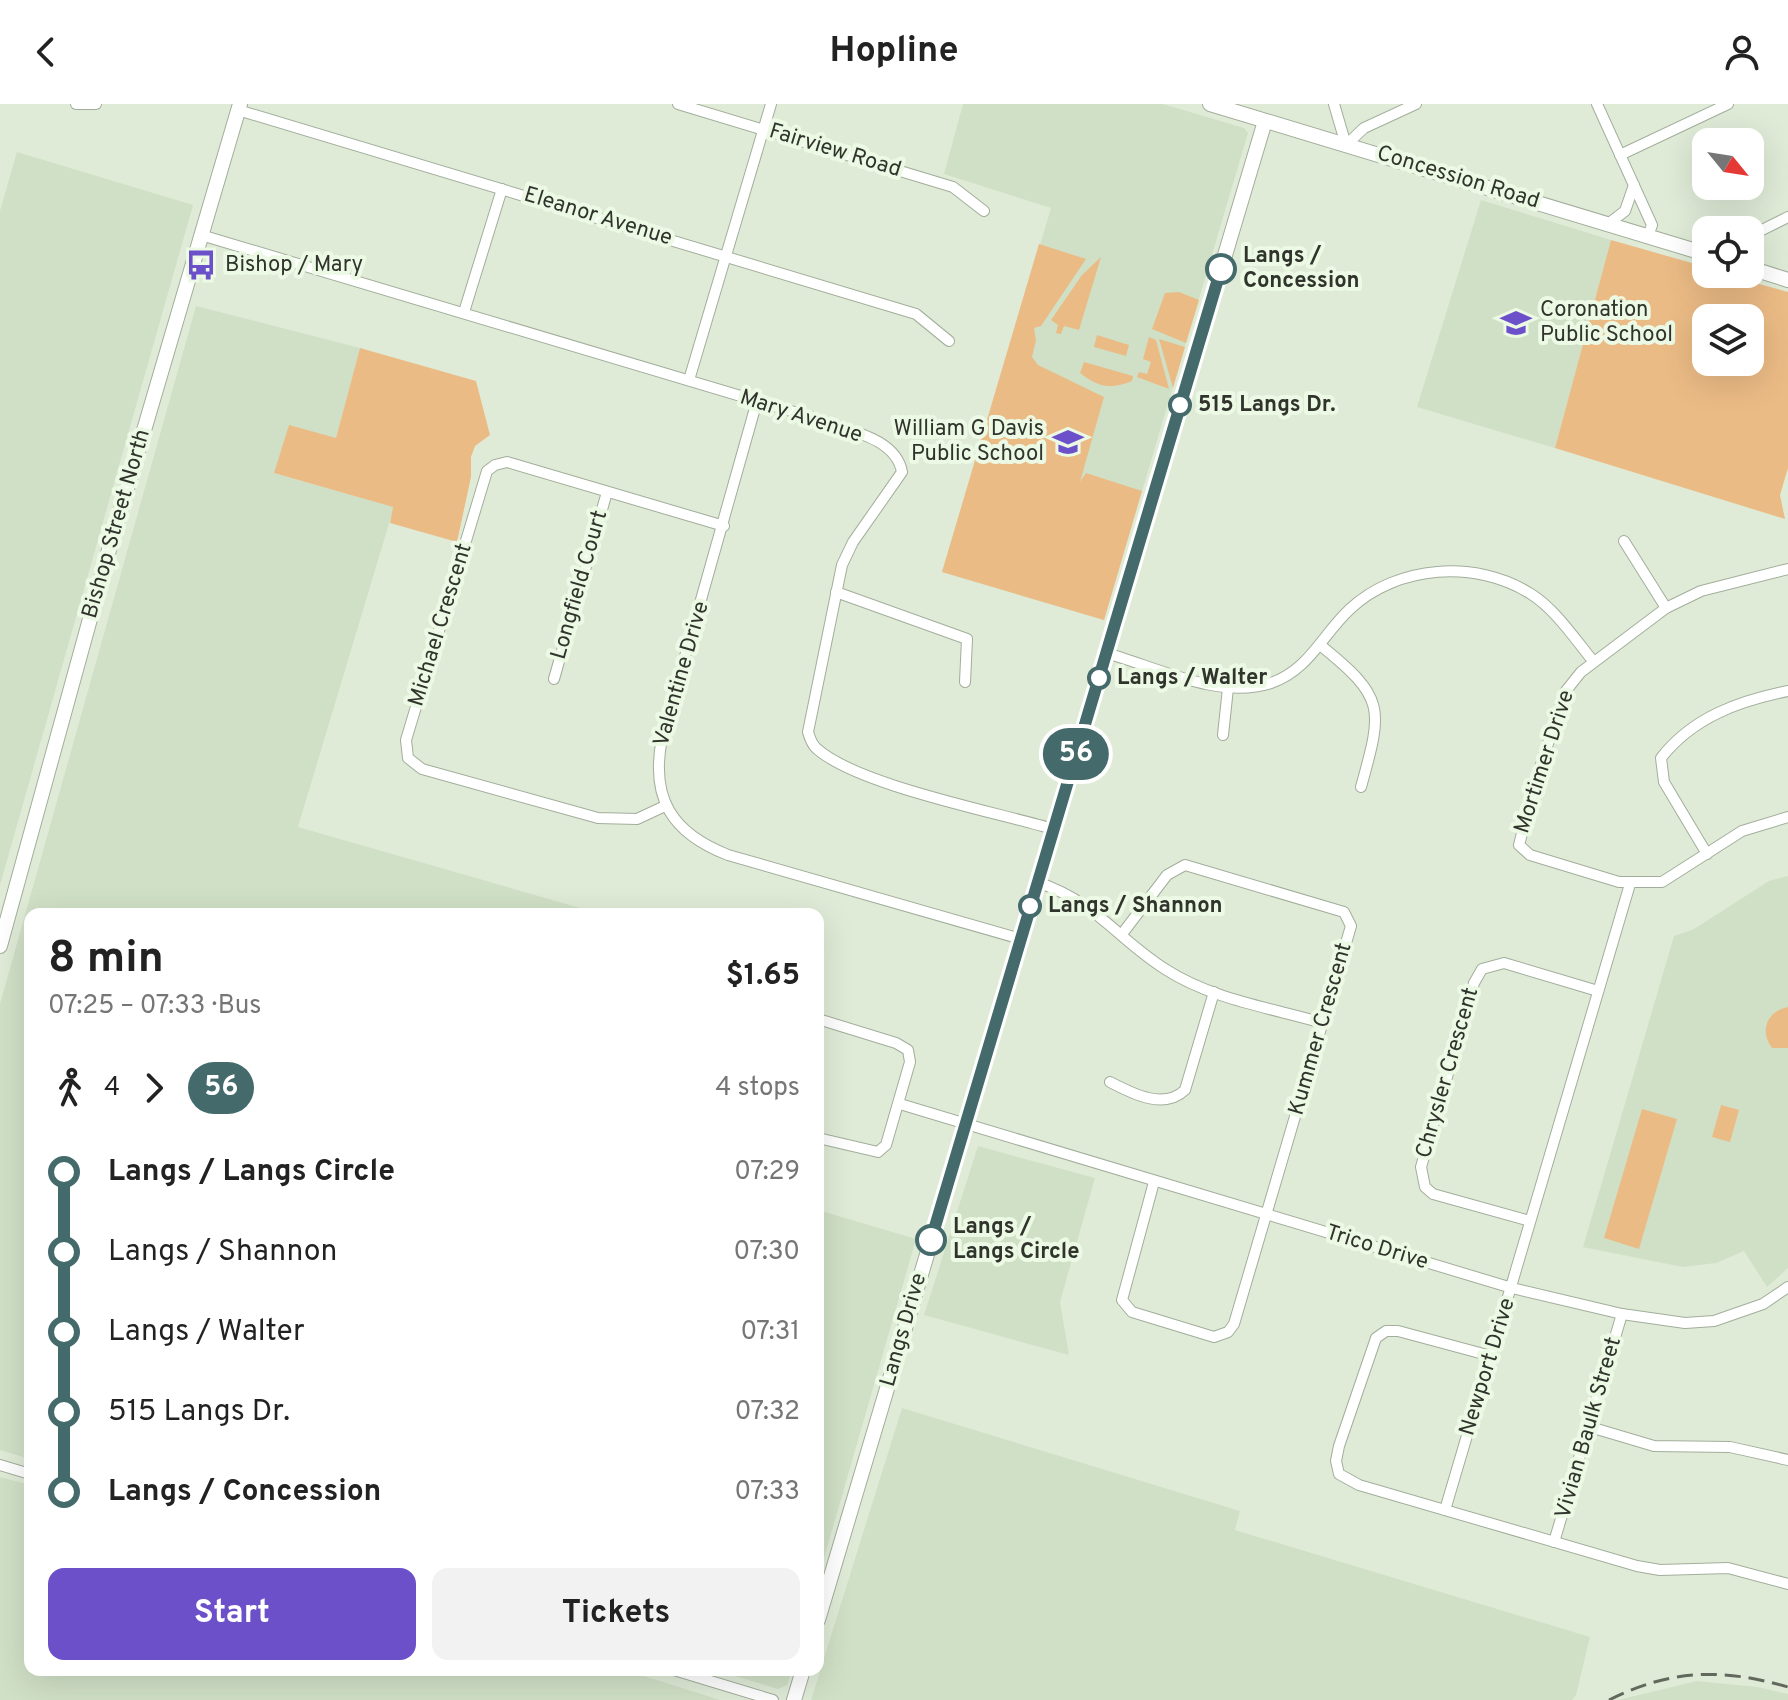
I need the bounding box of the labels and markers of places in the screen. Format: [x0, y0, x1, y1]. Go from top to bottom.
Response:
place label: Langs / Concession [1243, 243, 1359, 295]
bus stop icon: Bishop / Mary [184, 248, 218, 282]
place label: Bishop / Mary [225, 252, 363, 279]
marker: Langs / Concession [1206, 254, 1236, 284]
place label: Coronation Public School [1540, 297, 1673, 349]
school or university icon: Coronation Public School [1499, 306, 1533, 340]
place label: 515 Langs Dr. [1198, 392, 1336, 419]
marker: 515 Langs Dr. [1169, 394, 1191, 416]
place label: William G Davis Public School [894, 416, 1044, 468]
school or university icon: William G Davis Public School [1051, 425, 1085, 459]
place label: Langs / Walter [1117, 665, 1267, 692]
marker: Langs / Walter [1088, 667, 1110, 689]
place label: Langs / Shannon [1048, 893, 1222, 920]
marker: Langs / Shannon [1019, 895, 1041, 917]
place label: Langs / Langs Circle [953, 1214, 1079, 1266]
marker: Langs / Langs Circle [916, 1225, 946, 1255]

